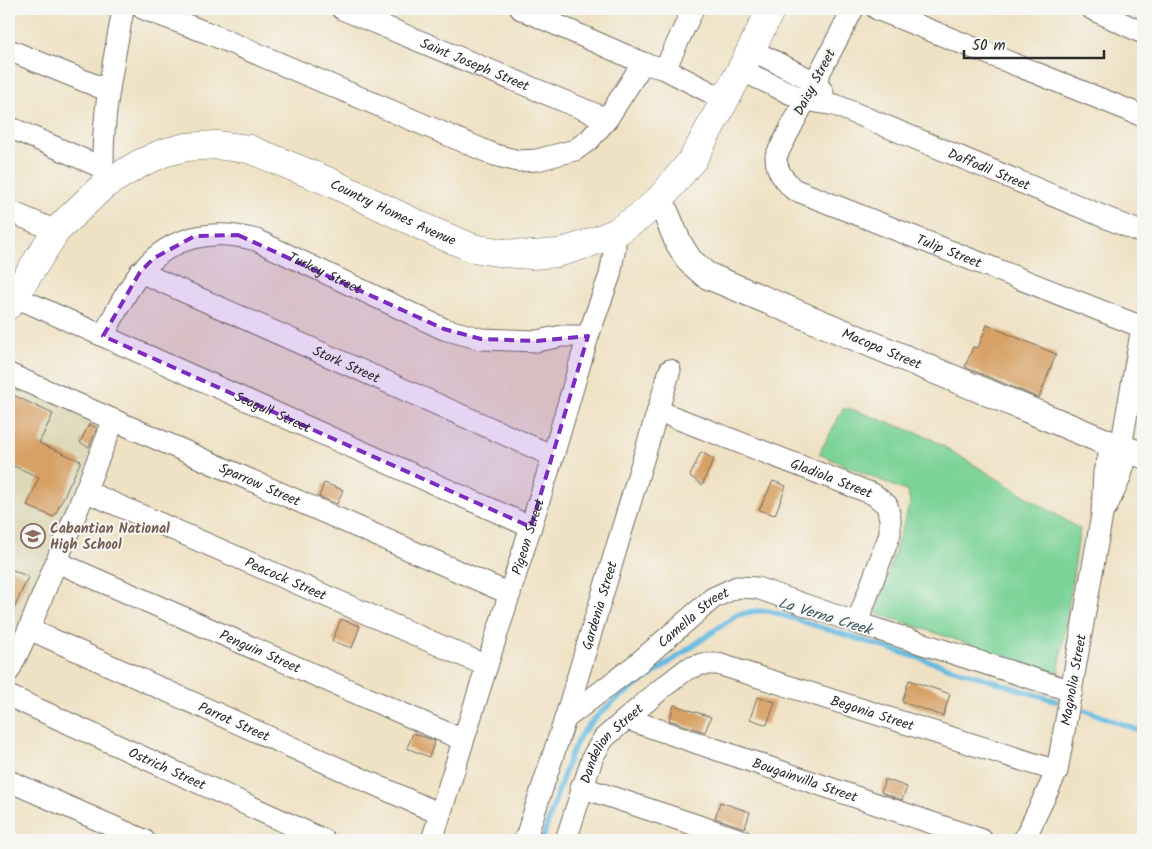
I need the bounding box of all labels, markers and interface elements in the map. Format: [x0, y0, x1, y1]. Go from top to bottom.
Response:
scale bar [964, 28, 1104, 60]
street label: Saint Joseph Street [417, 33, 533, 98]
text: 50 m [972, 34, 1006, 58]
street label: Daisy Street [788, 45, 842, 120]
street label: Daffodil Street [944, 143, 1034, 197]
street label: Country Homes Avenue [326, 174, 460, 252]
street label: Tulip Street [913, 229, 985, 275]
street label: Turkey Street [284, 247, 366, 301]
street label: Macopa Street [838, 323, 925, 376]
street label: Stork Street [309, 340, 384, 390]
street label: Seagull Street [231, 386, 315, 440]
street label: Gladiola Street [787, 453, 876, 505]
street label: Sparrow Street [215, 458, 304, 513]
street label: Pigeon Street [506, 496, 551, 578]
place label: Cabantian National High School [50, 518, 170, 556]
school or university icon: Cabantian National High School [20, 523, 46, 549]
street label: Peacock Street [241, 552, 330, 607]
street label: Gardenia Street [576, 558, 624, 653]
street label: Camella Street [653, 582, 733, 653]
water label: La Verna Creek [775, 591, 876, 643]
street label: Penguin Street [216, 625, 305, 680]
street label: Magnolia Street [1055, 632, 1093, 728]
street label: Begonia Street [827, 690, 917, 737]
street label: Parrot Street [194, 697, 274, 748]
street label: Dandelion Street [575, 698, 649, 787]
street label: Ostrich Street [125, 742, 210, 797]
street label: Bougainvilla Street [749, 752, 861, 809]

